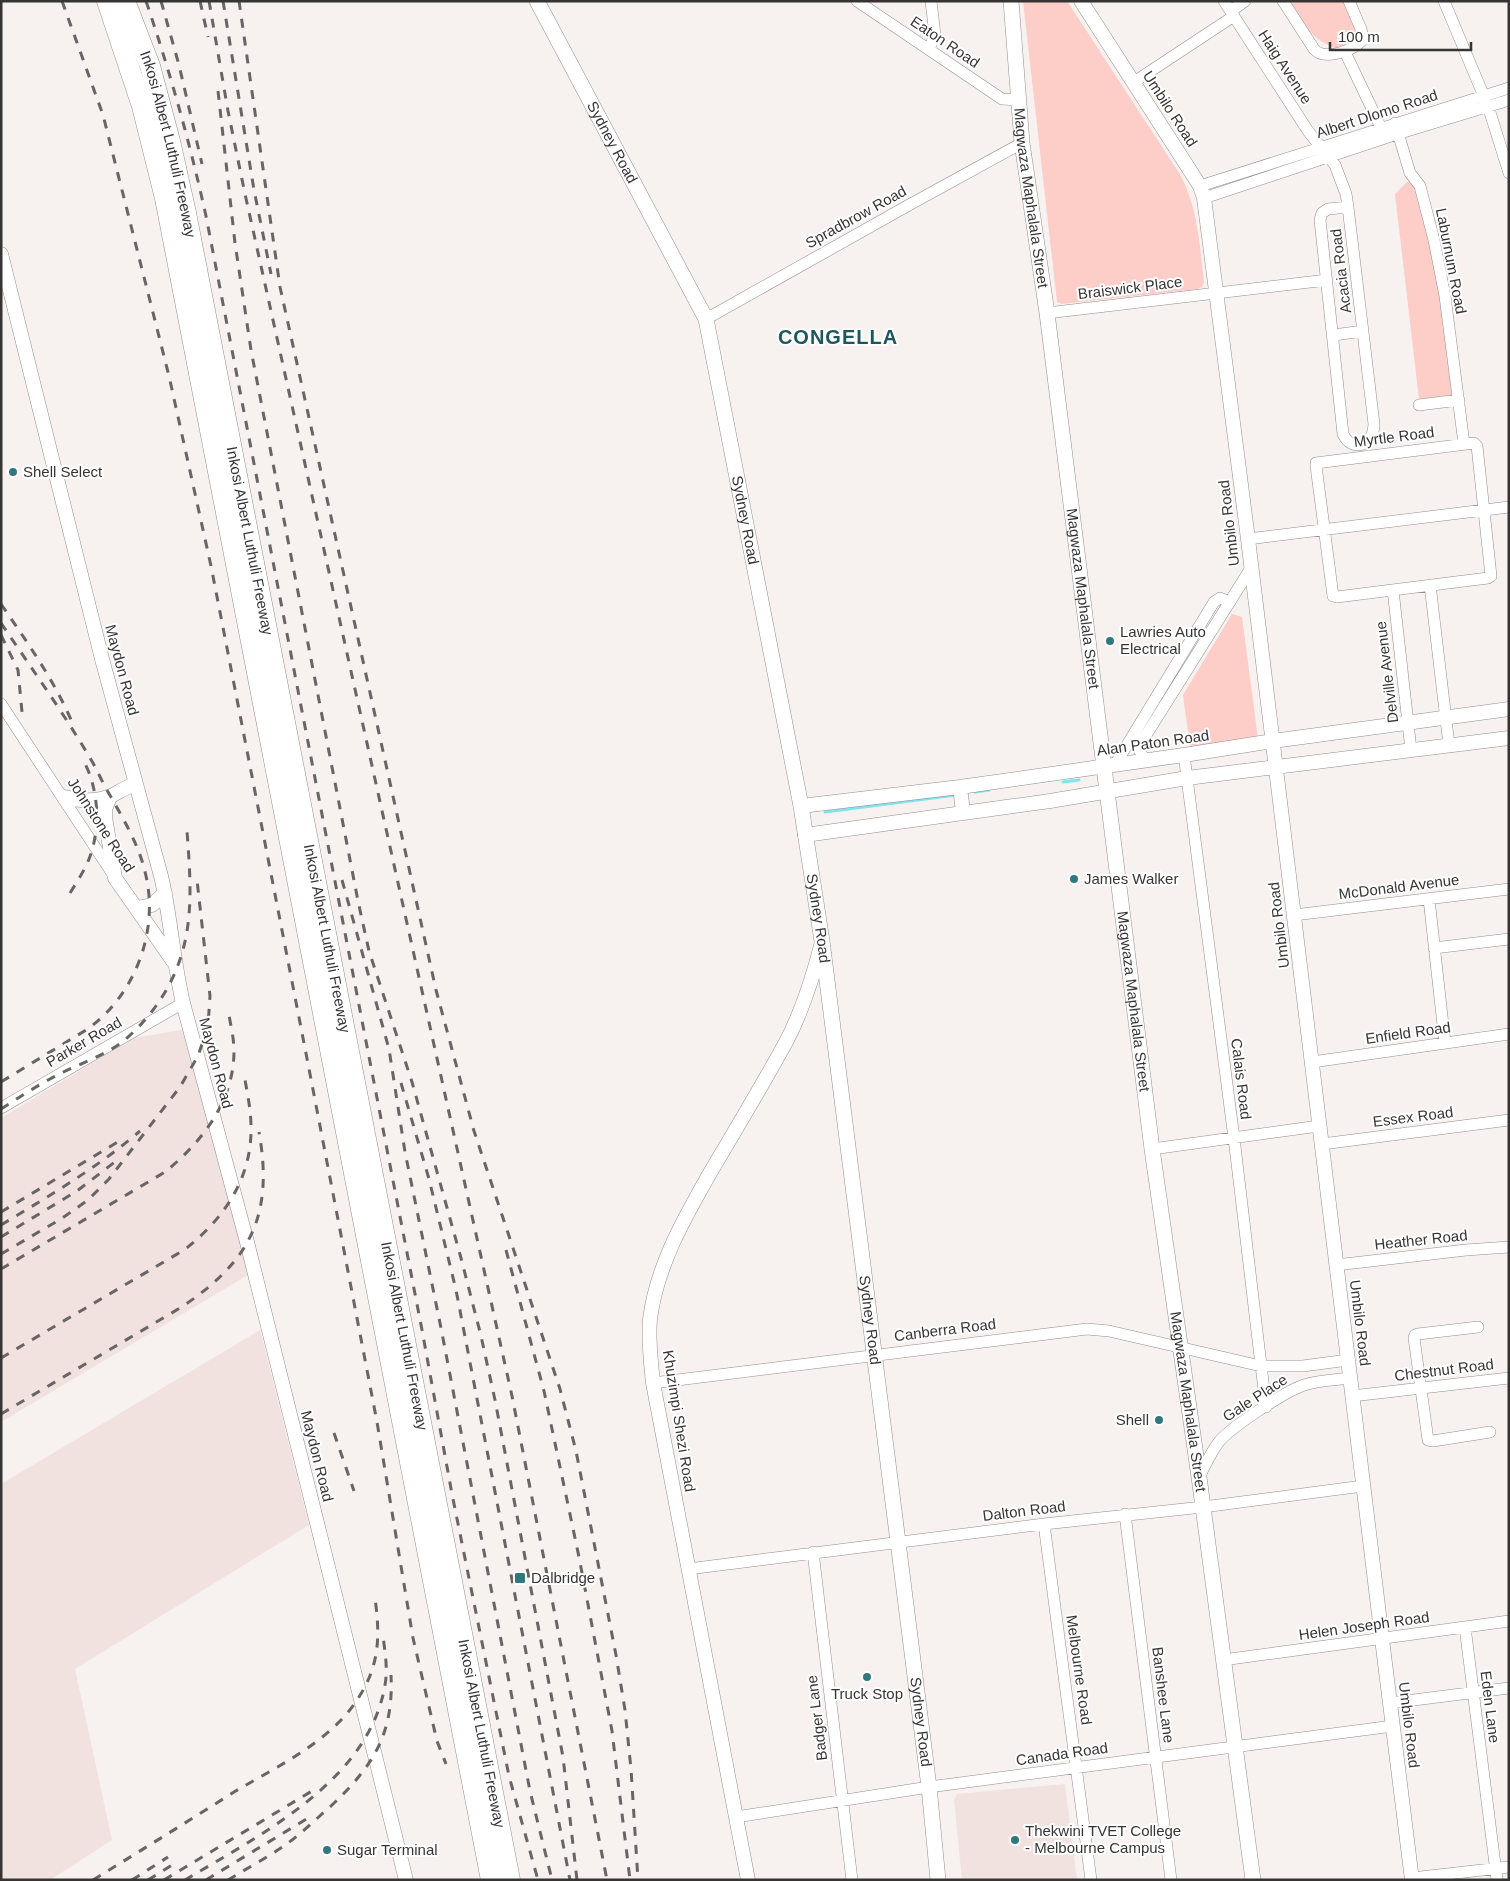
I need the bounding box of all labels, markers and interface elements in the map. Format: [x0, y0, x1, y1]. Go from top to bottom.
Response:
street label: Eaton Road [908, 12, 983, 71]
scale bar [1330, 20, 1471, 52]
street label: Haig Avenue [1255, 27, 1316, 107]
text: 100 m [1338, 28, 1380, 45]
street label: Inkosi Albert Luthuli Freeway [137, 48, 200, 239]
street label: Umbilo Road [1140, 68, 1201, 150]
street label: Albert Dlomo Road [1314, 86, 1440, 141]
street label: Sydney Road [584, 98, 641, 186]
street label: Magwaza Maphalala Street [1011, 107, 1052, 290]
street label: Spradbrow Road [802, 182, 909, 251]
street label: Laburnum Road [1433, 206, 1470, 315]
street label: Acacia Road [1327, 228, 1354, 314]
street label: Braiswick Place [1077, 273, 1183, 302]
district label: CONGELLA [778, 326, 898, 348]
street label: Myrtle Road [1353, 423, 1435, 450]
street label: Inkosi Albert Luthuli Freeway [224, 445, 277, 637]
place label: Shell Select [23, 463, 103, 480]
marker: Shell Select [7, 466, 19, 478]
street label: Sydney Road [729, 474, 763, 566]
street label: Umbilo Road [1215, 479, 1242, 567]
street label: Magwaza Maphalala Street [1064, 507, 1103, 691]
street label: Delville Avenue [1372, 620, 1401, 724]
street label: Maydon Road [102, 623, 143, 717]
place label: Lawries Auto Electrical [1120, 623, 1206, 657]
marker: Lawries Auto Electrical [1104, 635, 1116, 647]
street label: Alan Paton Road [1096, 726, 1210, 759]
street label: Johnstone Road [65, 774, 138, 875]
street label: Inkosi Albert Luthuli Freeway [301, 843, 354, 1035]
place label: James Walker [1084, 870, 1178, 887]
street label: McDonald Avenue [1338, 871, 1460, 902]
street label: Sydney Road [804, 872, 834, 964]
marker: James Walker [1068, 873, 1080, 885]
street label: Umbilo Road [1265, 881, 1292, 969]
street label: Magwaza Maphalala Street [1114, 910, 1154, 1093]
street label: Parker Road [43, 1013, 124, 1070]
street label: Maydon Road [196, 1016, 237, 1110]
street label: Enfield Road [1364, 1018, 1452, 1047]
street label: Calais Road [1228, 1037, 1255, 1121]
street label: Essex Road [1372, 1103, 1454, 1130]
street label: Heather Road [1374, 1226, 1468, 1253]
street label: Inkosi Albert Luthuli Freeway [378, 1240, 431, 1432]
street label: Sydney Road [856, 1274, 885, 1366]
street label: Umbilo Road [1347, 1279, 1374, 1367]
street label: Magwaza Maphalala Street [1167, 1310, 1210, 1494]
street label: Canberra Road [893, 1315, 997, 1344]
street label: Khuzimpi Shezi Road [660, 1349, 699, 1493]
street label: Chestnut Road [1393, 1355, 1495, 1384]
street label: Gale Place [1219, 1370, 1290, 1425]
street label: Maydon Road [298, 1409, 337, 1503]
place label: Shell [1116, 1411, 1149, 1428]
marker: Shell [1153, 1414, 1165, 1426]
street label: Dalton Road [982, 1497, 1066, 1524]
place label: Dalbridge [531, 1569, 595, 1586]
marker: Dalbridge [513, 1571, 527, 1585]
street label: Helen Joseph Road [1298, 1608, 1430, 1643]
street label: Melbourne Road [1063, 1614, 1096, 1726]
street label: Inkosi Albert Luthuli Freeway [455, 1638, 509, 1830]
street label: Banshee Lane [1149, 1646, 1178, 1744]
street label: Eden Lane [1478, 1670, 1503, 1744]
marker: Truck Stop [861, 1671, 873, 1683]
street label: Badger Lane [803, 1674, 830, 1762]
street label: Sydney Road [907, 1676, 935, 1768]
street label: Umbilo Road [1396, 1681, 1423, 1769]
place label: Truck Stop [831, 1685, 903, 1702]
street label: Canada Road [1015, 1739, 1109, 1768]
place label: Thekwini TVET College - Melbourne Campus [1025, 1822, 1181, 1856]
marker: Thekwini TVET College - Melbourne Campus [1009, 1834, 1021, 1846]
place label: Sugar Terminal [337, 1841, 438, 1858]
marker: Sugar Terminal [321, 1844, 333, 1856]

